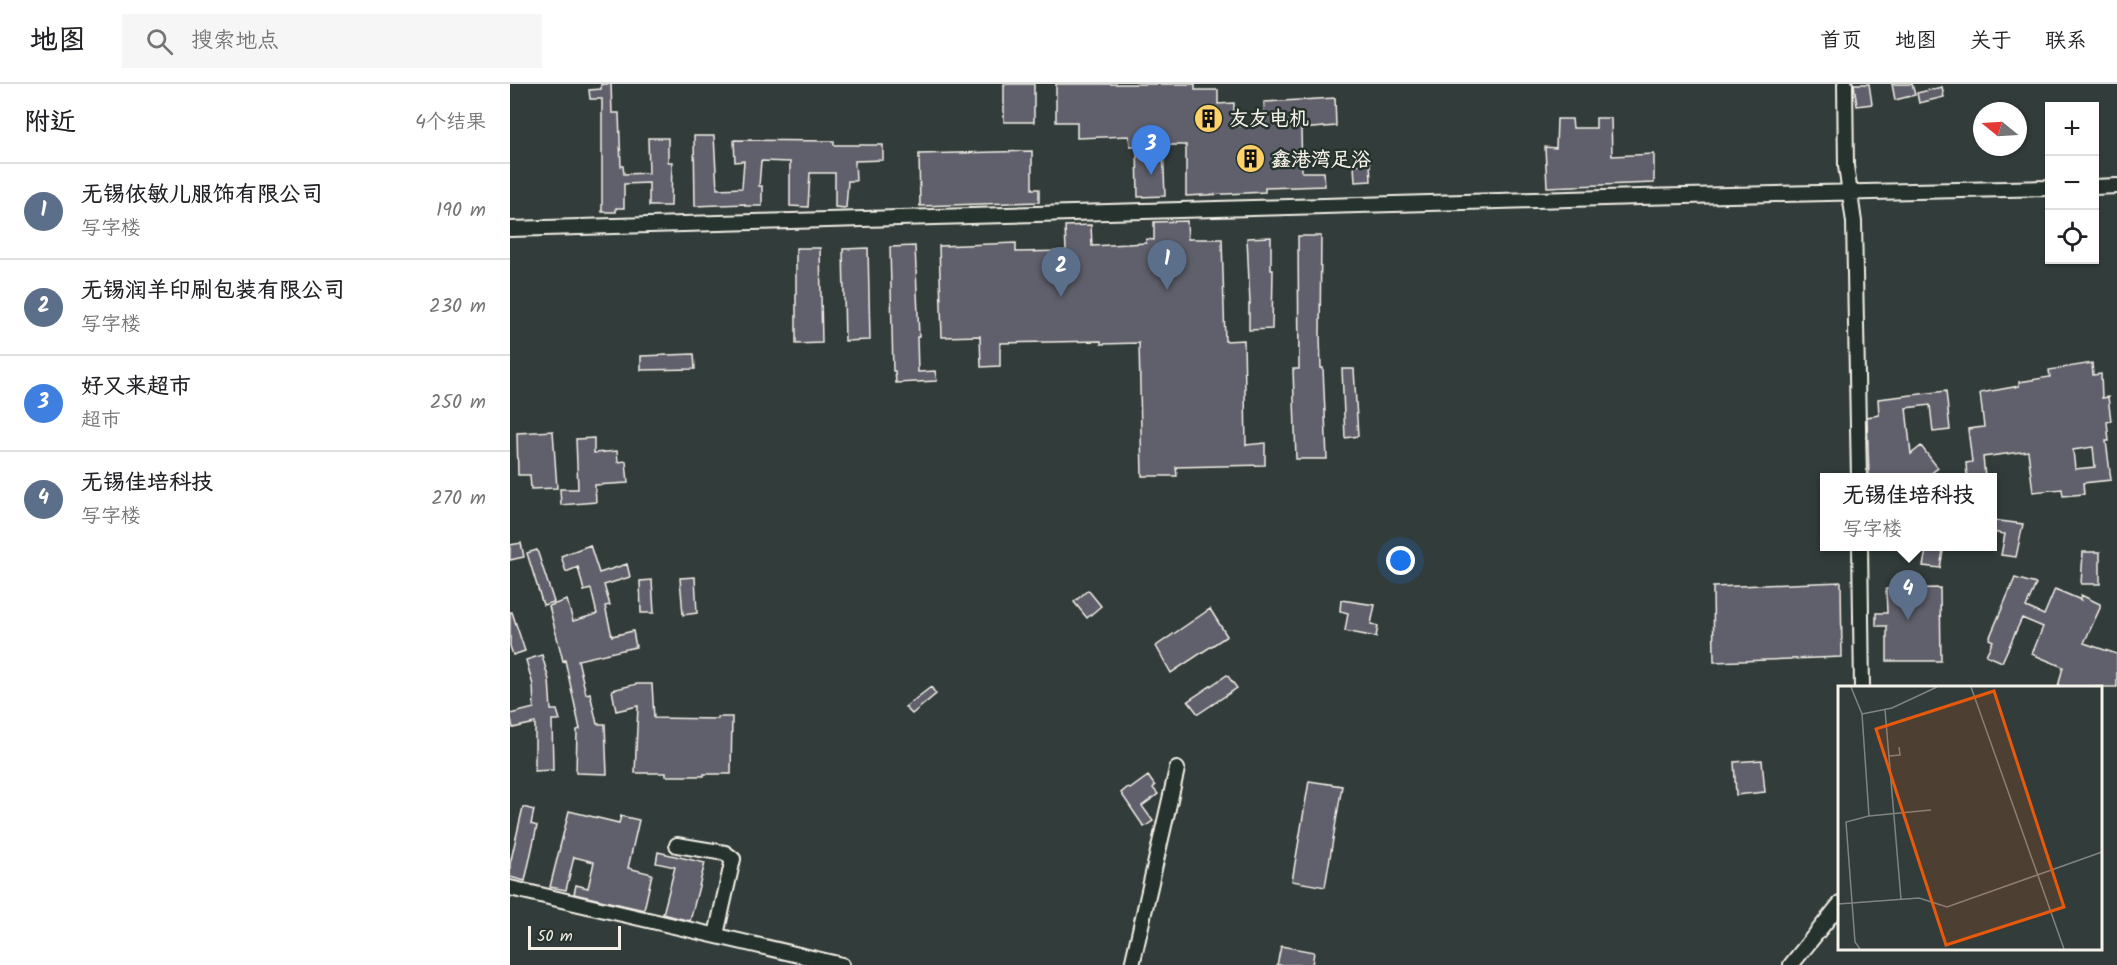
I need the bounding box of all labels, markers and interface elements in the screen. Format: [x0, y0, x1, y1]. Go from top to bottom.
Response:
search box [122, 14, 542, 68]
text: 地图 [30, 19, 86, 64]
text: 搜索地点 [191, 24, 279, 59]
icon: search [143, 25, 176, 58]
text: 首页 [1820, 25, 1862, 58]
text: 地图 [1895, 25, 1937, 58]
text: 关于 [1970, 25, 2012, 58]
text: 联系 [2045, 25, 2087, 58]
text: 附近 [24, 102, 76, 144]
building icon: 友友电机 [1192, 102, 1224, 134]
north arrow [1973, 102, 2027, 156]
map controls [2045, 102, 2099, 264]
button: + [2045, 102, 2099, 156]
place label: 友友电机 [1229, 104, 1309, 136]
text: 4个结果 [415, 107, 486, 139]
pin: 3 [1132, 126, 1170, 175]
building icon: 鑫港湾足浴 [1234, 143, 1266, 175]
place label: 鑫港湾足浴 [1271, 145, 1371, 177]
button: − [2045, 156, 2099, 210]
text: 无锡依敏儿服饰有限公司 [81, 178, 323, 213]
text: 1 [40, 195, 47, 227]
text: 190 m [436, 195, 486, 227]
button: locate [2045, 210, 2099, 264]
text: 写字楼 [81, 213, 141, 245]
pin: 1 [1148, 240, 1186, 290]
pin: 2 [1042, 248, 1080, 297]
text: 无锡润羊印刷包装有限公司 [81, 274, 345, 309]
text: 2 [38, 291, 49, 323]
text: 230 m [429, 291, 486, 323]
text: 写字楼 [81, 309, 141, 341]
text: 好又来超市 [81, 370, 191, 405]
text: 3 [38, 387, 49, 419]
text: 250 m [430, 387, 486, 419]
text: 超市 [81, 405, 121, 437]
text: 无锡佳培科技 [81, 466, 213, 501]
popup [1820, 473, 1997, 551]
text: 无锡佳培科技 [1842, 479, 1975, 514]
text: 4 [38, 483, 49, 515]
text: 270 m [431, 483, 486, 515]
text: 写字楼 [81, 501, 141, 533]
text: 写字楼 [1842, 514, 1902, 546]
your location [1386, 546, 1415, 575]
pin: 4 [1888, 570, 1928, 620]
inset map [1838, 686, 2102, 950]
scale bar [528, 923, 621, 950]
text: 50 m [537, 924, 573, 949]

